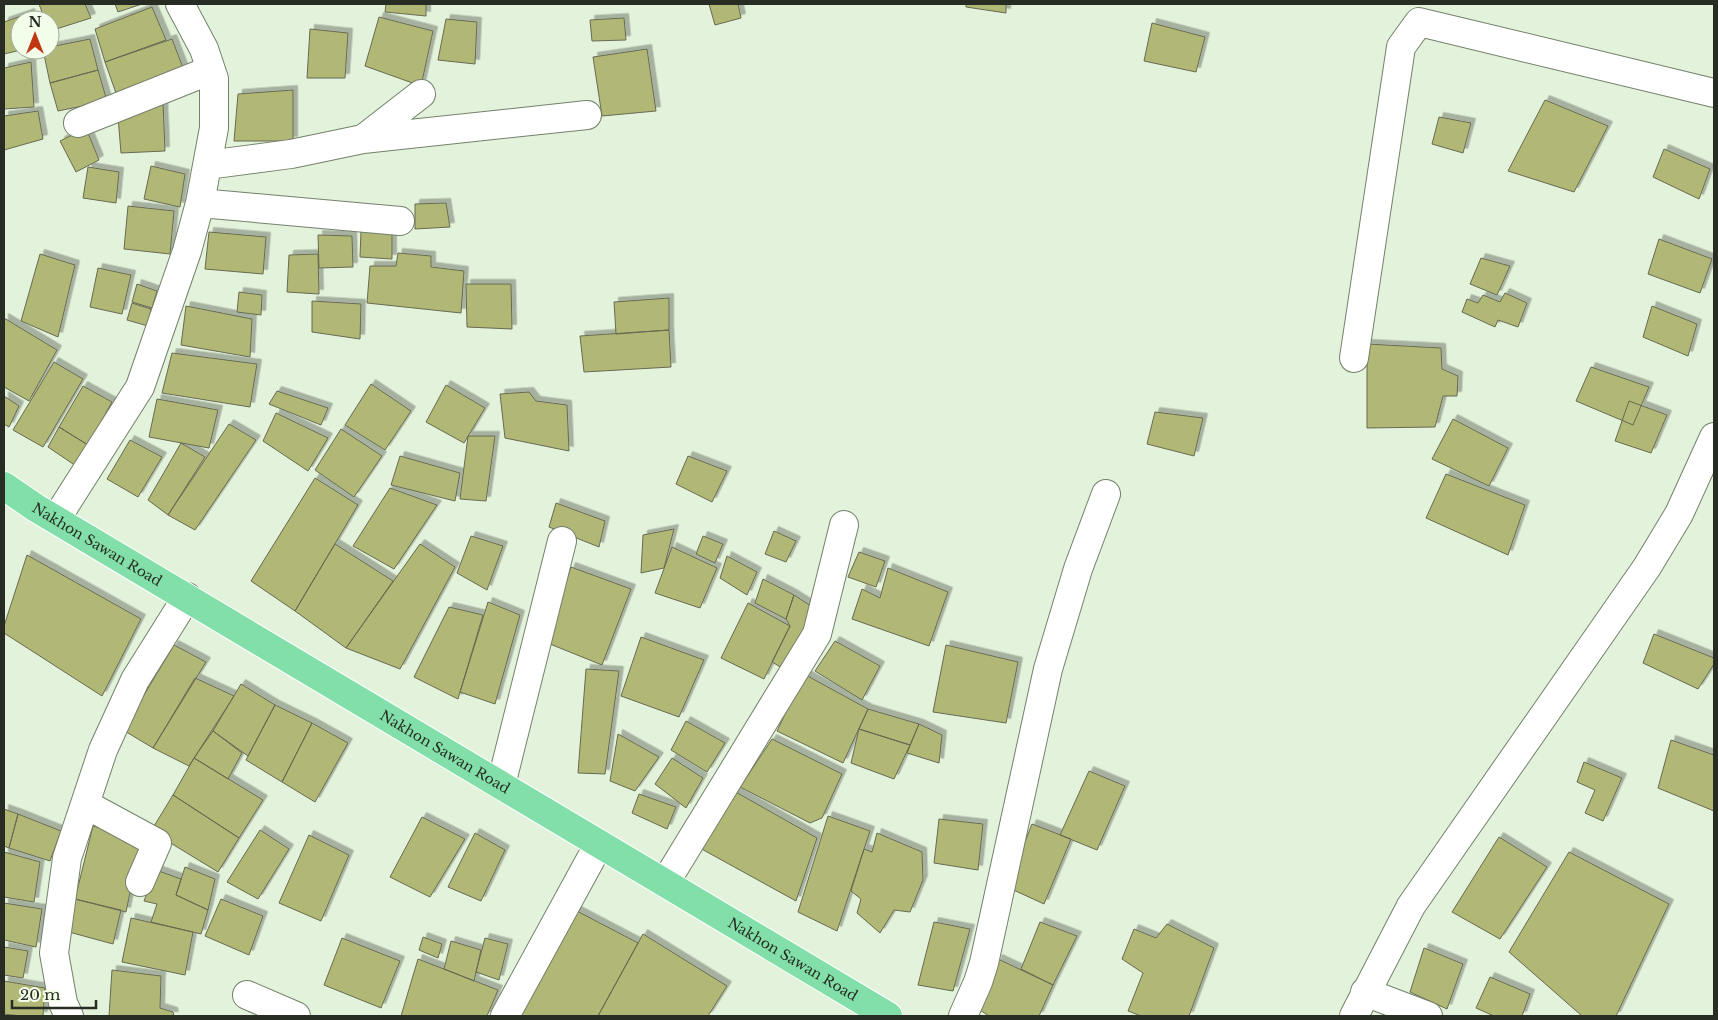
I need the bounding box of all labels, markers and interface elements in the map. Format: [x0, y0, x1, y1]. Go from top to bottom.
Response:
north arrow [10, 10, 60, 60]
text: N [28, 13, 42, 31]
street label: Nakhon Sawan Road [29, 499, 166, 590]
street label: Nakhon Sawan Road [377, 706, 514, 798]
street label: Nakhon Sawan Road [725, 914, 862, 1005]
scale bar [12, 978, 96, 1010]
text: 20 m [20, 985, 60, 1004]

